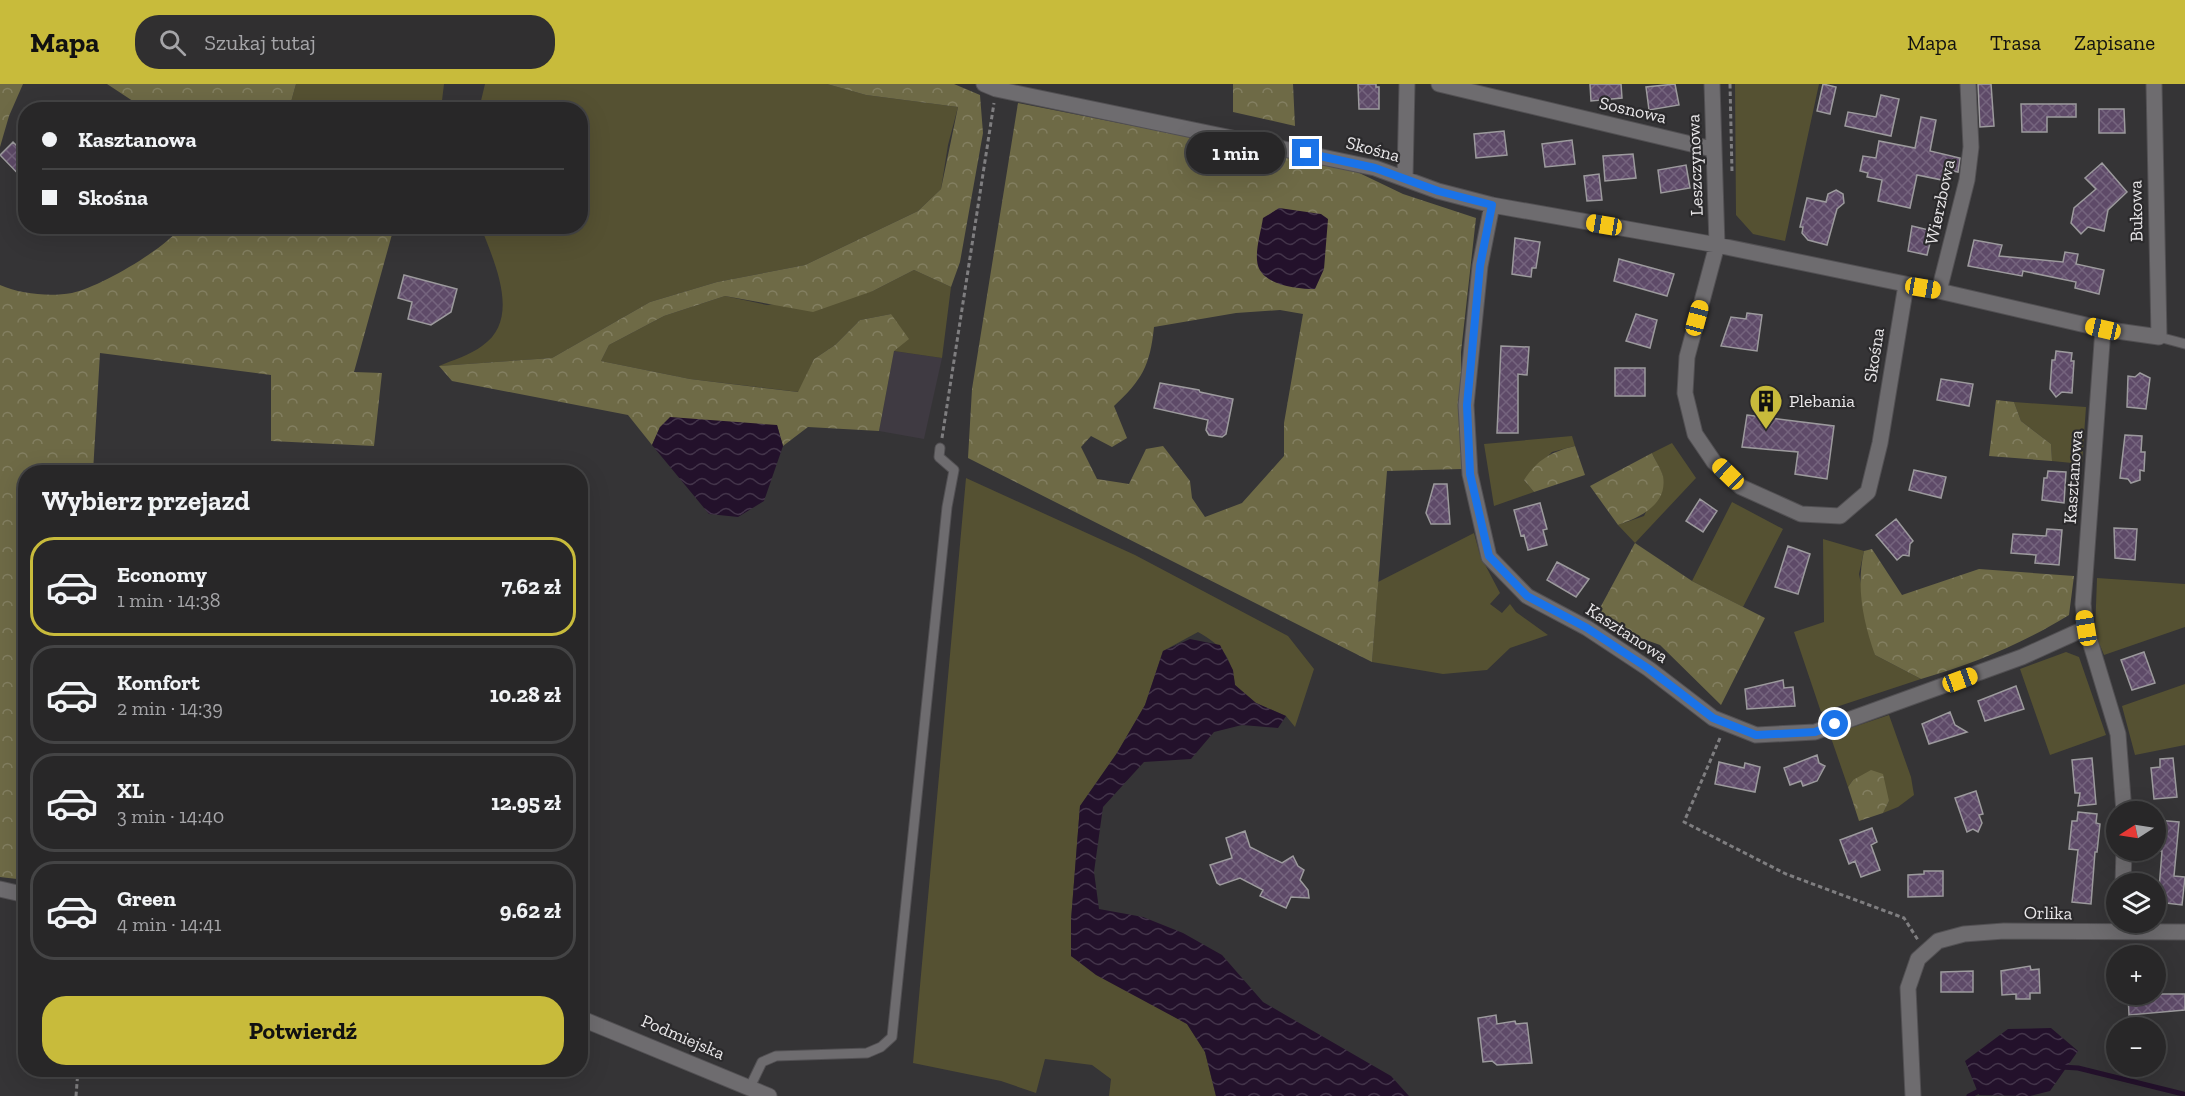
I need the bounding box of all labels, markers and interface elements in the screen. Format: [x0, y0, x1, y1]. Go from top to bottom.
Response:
search box [135, 15, 555, 69]
text: Mapa [30, 26, 99, 59]
icon: search [156, 26, 189, 59]
text: Szukaj tutaj [204, 29, 316, 56]
text: Mapa [1907, 30, 1957, 55]
text: Trasa [1990, 30, 2041, 55]
text: Zapisane [2074, 30, 2155, 55]
street label: Sosnowa [1597, 92, 1669, 128]
street label: Leszczynowa [1682, 113, 1708, 216]
text: Kasztanowa [78, 126, 197, 153]
street label: Skośna [1344, 131, 1403, 167]
callout: 1 min [1186, 132, 1285, 174]
route end [1292, 139, 1319, 166]
text: 1 min [1212, 141, 1259, 165]
street label: Wierzbowa [1920, 157, 1960, 247]
street label: Bukowa [2124, 180, 2148, 242]
text: Skośna [78, 184, 148, 211]
car [1585, 213, 1623, 237]
car [1904, 276, 1942, 300]
car [1684, 298, 1710, 338]
car [2083, 316, 2123, 342]
street label: Skośna [1859, 326, 1889, 384]
building icon: Plebania [1748, 383, 1784, 430]
place label: Plebania [1789, 390, 1855, 412]
street label: Kasztanowa [2059, 429, 2087, 525]
car [1709, 455, 1747, 493]
text: Wybierz przejazd [42, 485, 250, 517]
icon: car [45, 560, 99, 614]
text: Economy [117, 561, 207, 588]
text: 7.62 zł [502, 573, 561, 600]
text: 1 min · 14:38 [117, 588, 221, 612]
street label: Kasztanowa [1582, 598, 1673, 668]
car [2074, 609, 2098, 647]
car [1940, 665, 1980, 695]
icon: car [45, 668, 99, 722]
text: Komfort [117, 669, 200, 696]
text: 10.28 zł [490, 681, 561, 708]
text: 2 min · 14:39 [117, 696, 223, 720]
route start [1821, 710, 1848, 737]
icon: car [45, 776, 99, 830]
text: XL [117, 777, 144, 804]
text: 12.95 zł [491, 789, 561, 816]
north arrow [2106, 801, 2166, 861]
map controls [2106, 801, 2166, 1077]
text: 3 min · 14:40 [117, 804, 224, 828]
button: layers [2106, 873, 2166, 933]
icon: car [45, 884, 99, 938]
text: Green [117, 885, 176, 912]
text: 9.62 zł [500, 897, 561, 924]
street label: Orlika [2024, 902, 2073, 924]
text: 4 min · 14:41 [117, 912, 222, 936]
button: + [2106, 945, 2166, 1005]
button: Potwierdź [42, 996, 564, 1065]
street label: Podmiejska [638, 1010, 728, 1065]
button: − [2106, 1017, 2166, 1077]

